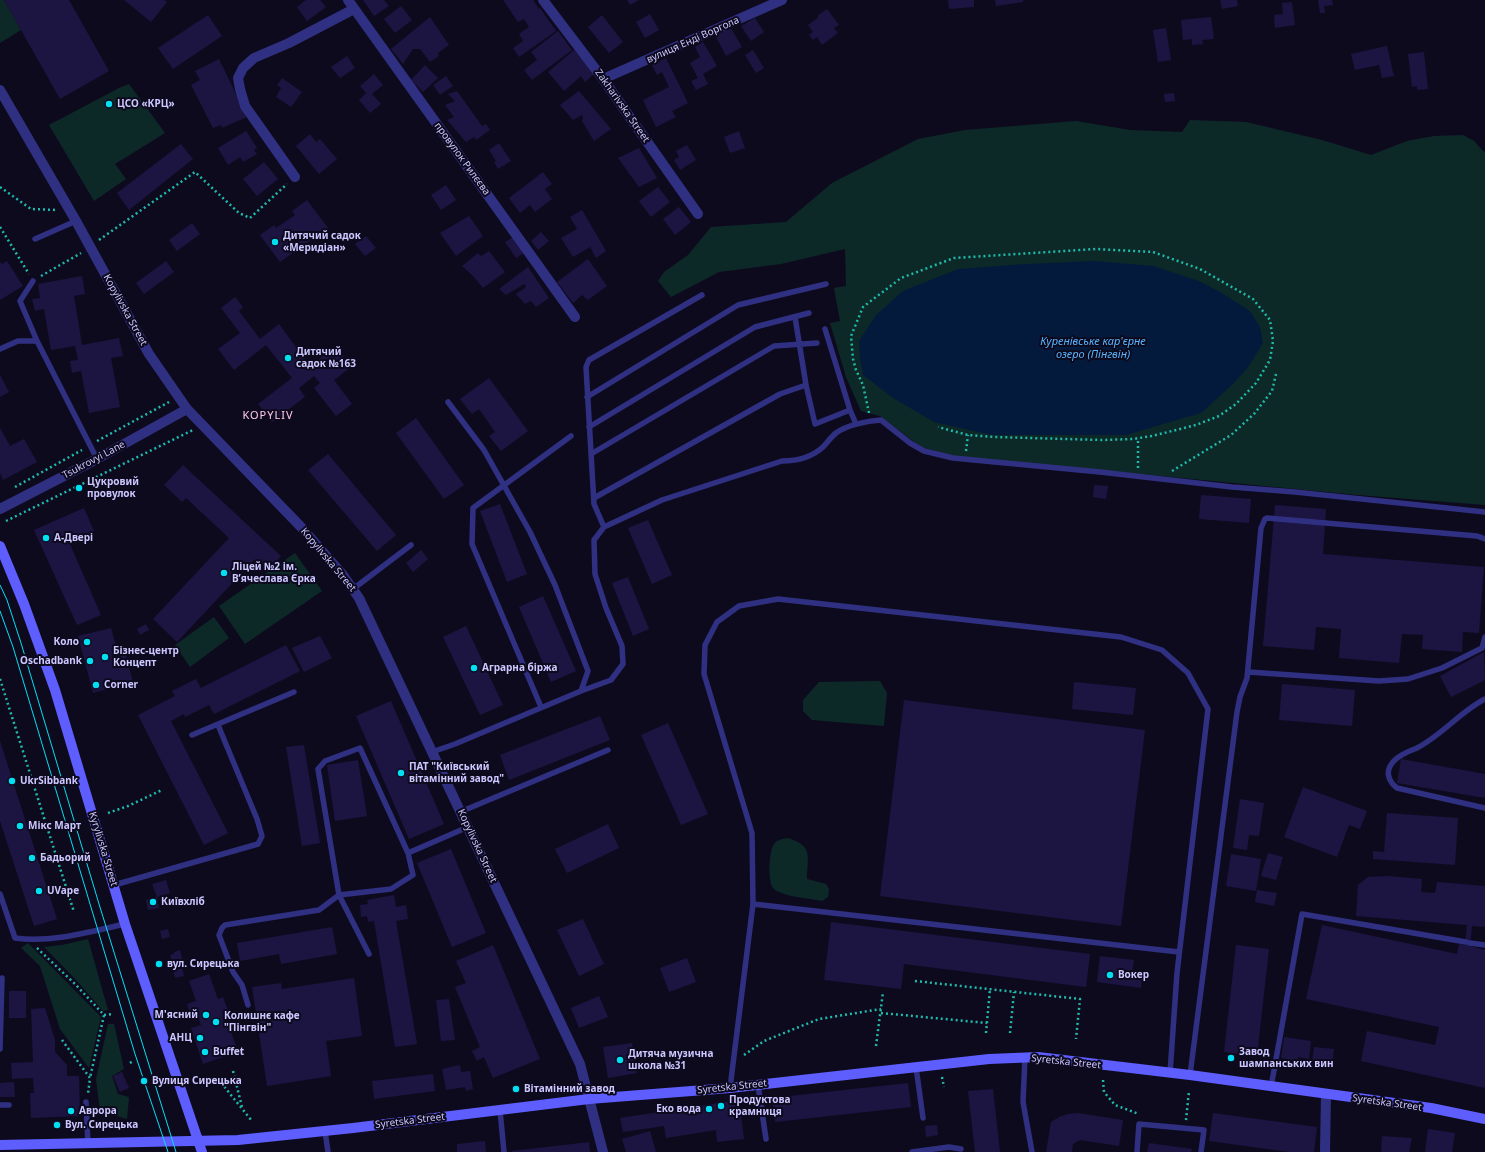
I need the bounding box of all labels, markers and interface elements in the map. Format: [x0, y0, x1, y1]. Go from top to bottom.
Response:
street label: вулиця Енді Воргола [645, 14, 741, 66]
street label: Zakharivska Street [592, 67, 652, 145]
place label: ЦСО «КРЦ» [117, 98, 175, 110]
marker: ЦСО «КРЦ» [104, 99, 114, 109]
street label: провулок Рилєєва [432, 120, 492, 198]
place label: Дитячий садок «Меридіан» [283, 230, 361, 254]
marker: Дитячий садок «Меридіан» [270, 237, 280, 247]
street label: Kopylivska Street [100, 272, 150, 348]
water label: Куренівське кар'єрне озеро (Пінгвін) [1040, 335, 1146, 361]
place label: Дитячий садок №163 [296, 346, 356, 370]
marker: Дитячий садок №163 [283, 353, 293, 363]
district label: KOPYLIV [242, 409, 294, 423]
street label: Tsukrovyi Lane [61, 438, 127, 482]
place label: Цукровий провулок [87, 476, 139, 500]
marker: Цукровий провулок [74, 483, 84, 493]
street label: Kopylivska Street [298, 526, 358, 594]
place label: А-Двері [54, 532, 93, 544]
marker: А-Двері [41, 533, 51, 543]
place label: Ліцей №2 ім. В’ячеслава Єрка [232, 561, 316, 584]
marker: Ліцей №2 ім. В’ячеслава Єрка [219, 568, 229, 578]
place label: Коло [54, 636, 79, 648]
marker: Коло [82, 637, 92, 647]
place label: Бізнес-центр Концепт [113, 645, 179, 668]
marker: Бізнес-центр Концепт [100, 652, 110, 662]
place label: Oschadbank [20, 655, 82, 667]
marker: Oschadbank [85, 656, 95, 666]
place label: Аграрна біржа [482, 662, 557, 674]
marker: Аграрна біржа [469, 663, 479, 673]
place label: Corner [104, 679, 138, 691]
marker: Corner [91, 680, 101, 690]
place label: ПАТ "Київський вітамінний завод" [409, 761, 504, 784]
marker: ПАТ "Київський вітамінний завод" [396, 768, 406, 778]
place label: UkrSibbank [20, 775, 78, 787]
marker: UkrSibbank [7, 776, 17, 786]
street label: Kopylivska Street [455, 807, 499, 885]
street label: Kyrylivska Street [86, 810, 120, 888]
place label: Мікс Март [28, 820, 81, 832]
marker: Мікс Март [15, 821, 25, 831]
place label: Бадьорий [40, 852, 91, 864]
marker: Бадьорий [27, 853, 37, 863]
place label: UVape [47, 885, 79, 897]
marker: UVape [34, 886, 44, 896]
place label: Київхліб [161, 896, 205, 908]
marker: Київхліб [148, 897, 158, 907]
place label: вул. Сирецька [167, 958, 239, 970]
marker: вул. Сирецька [154, 959, 164, 969]
place label: Вокер [1118, 969, 1149, 981]
marker: Вокер [1105, 970, 1115, 980]
place label: М'ясний [155, 1009, 198, 1021]
marker: М'ясний [201, 1010, 211, 1020]
place label: Колишнє кафе "Пінгвін" [224, 1010, 300, 1034]
marker: Колишнє кафе "Пінгвін" [211, 1017, 221, 1027]
place label: АНЦ [170, 1032, 192, 1044]
marker: АНЦ [195, 1033, 205, 1043]
place label: Buffet [213, 1046, 244, 1058]
place label: Завод шампанських вин [1239, 1046, 1334, 1070]
marker: Buffet [200, 1047, 210, 1057]
place label: Дитяча музична школа №31 [628, 1048, 713, 1072]
street label: Syretska Street [1031, 1052, 1101, 1072]
marker: Завод шампанських вин [1226, 1053, 1236, 1063]
marker: Дитяча музична школа №31 [615, 1055, 625, 1065]
place label: Вулиця Сирецька [152, 1075, 242, 1087]
marker: Вулиця Сирецька [139, 1076, 149, 1086]
street label: Syretska Street [697, 1077, 767, 1097]
place label: Вітамінний завод [524, 1083, 615, 1095]
marker: Вітамінний завод [511, 1084, 521, 1094]
street label: Syretska Street [1351, 1092, 1423, 1114]
place label: Продуктова крамниця [729, 1094, 790, 1118]
marker: Продуктова крамниця [716, 1101, 726, 1111]
place label: Еко вода [656, 1103, 701, 1115]
marker: Еко вода [704, 1104, 714, 1114]
place label: Аврора [79, 1105, 117, 1117]
marker: Аврора [66, 1106, 76, 1116]
street label: Syretska Street [375, 1111, 445, 1131]
place label: Вул. Сирецька [65, 1119, 138, 1131]
marker: Вул. Сирецька [52, 1120, 62, 1130]

